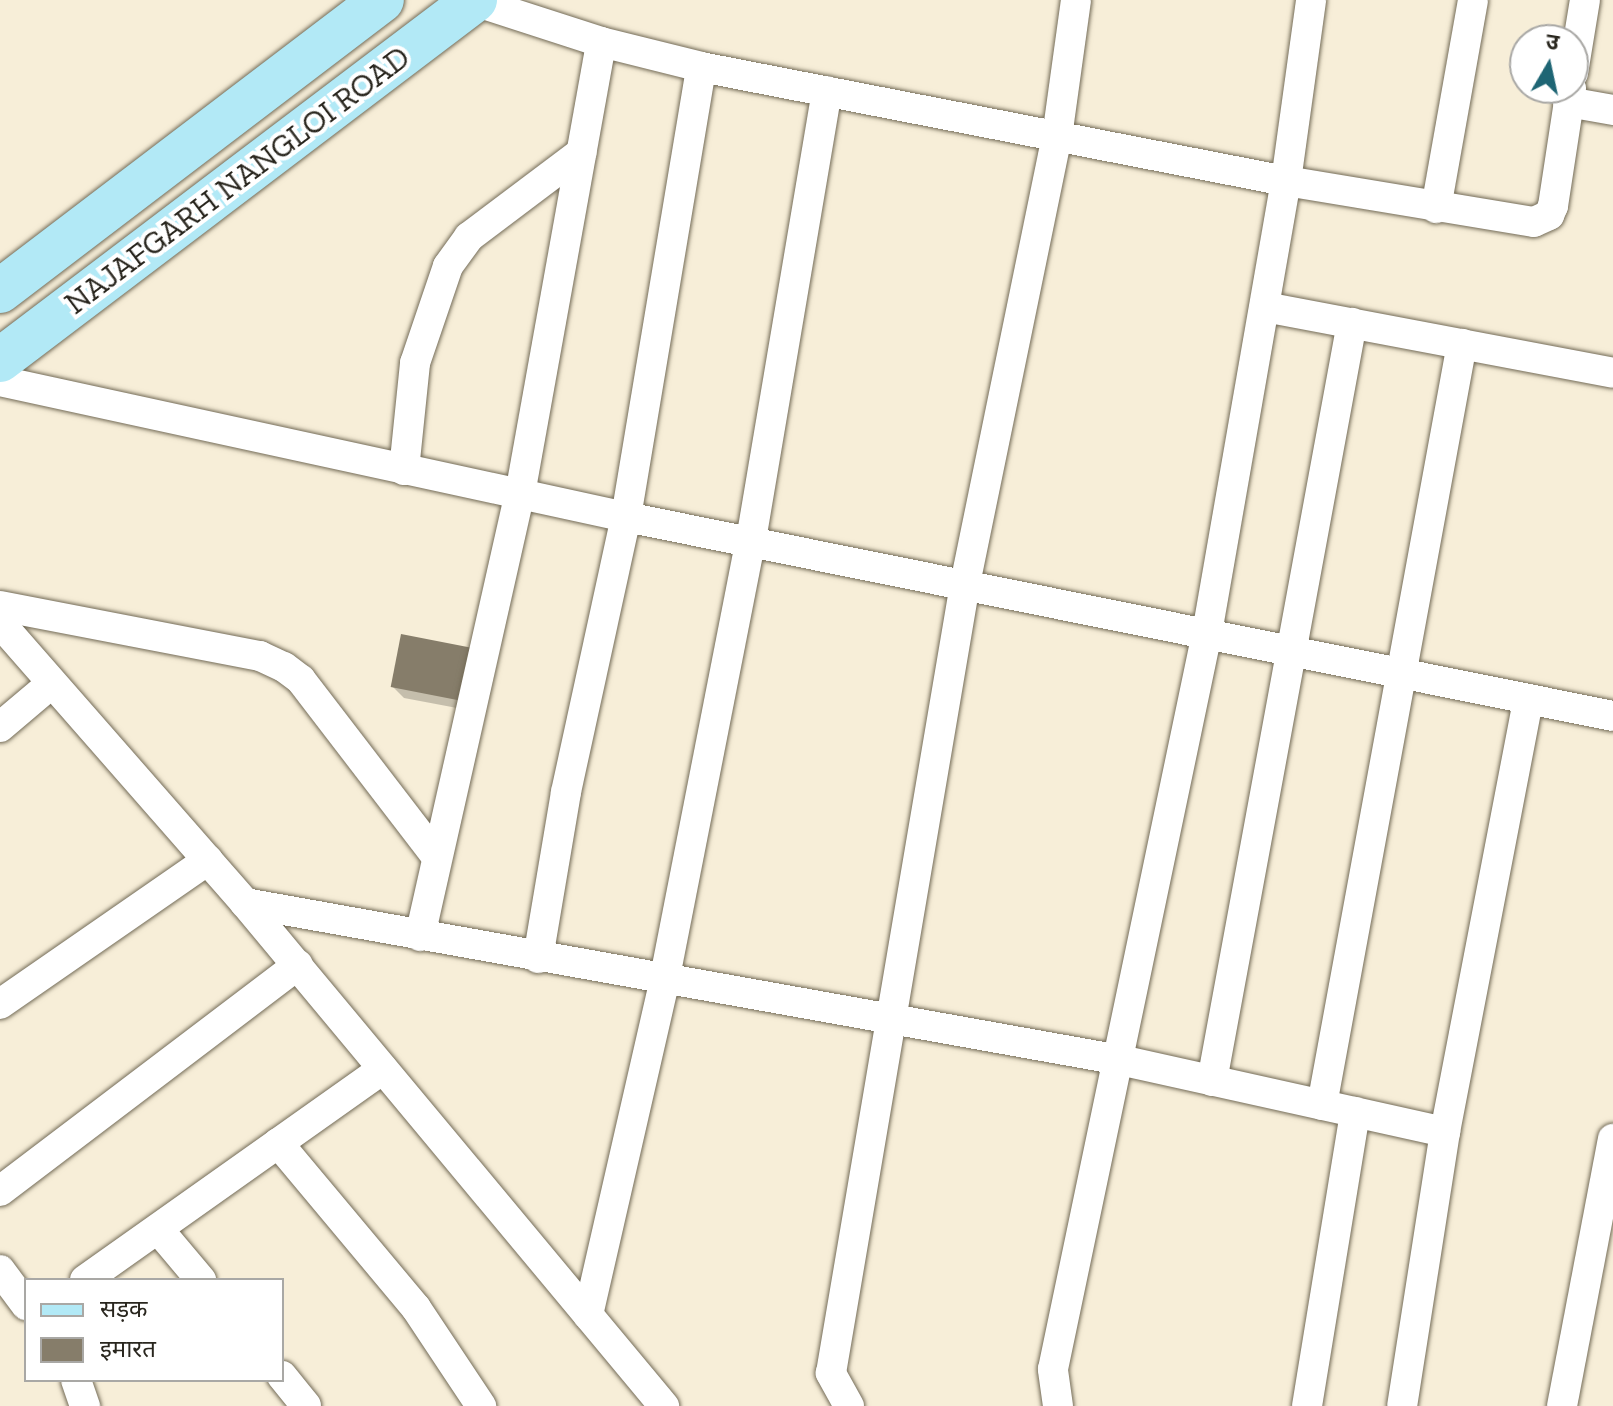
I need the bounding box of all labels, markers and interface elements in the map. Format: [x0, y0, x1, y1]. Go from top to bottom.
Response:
north arrow [1509, 24, 1589, 104]
text: उ [1544, 27, 1561, 56]
street label: NAJAFGARH NANGLOI ROAD [57, 38, 417, 322]
legend [24, 1278, 284, 1382]
text: सड़क [100, 1294, 148, 1323]
text: इमारत [100, 1334, 156, 1363]

